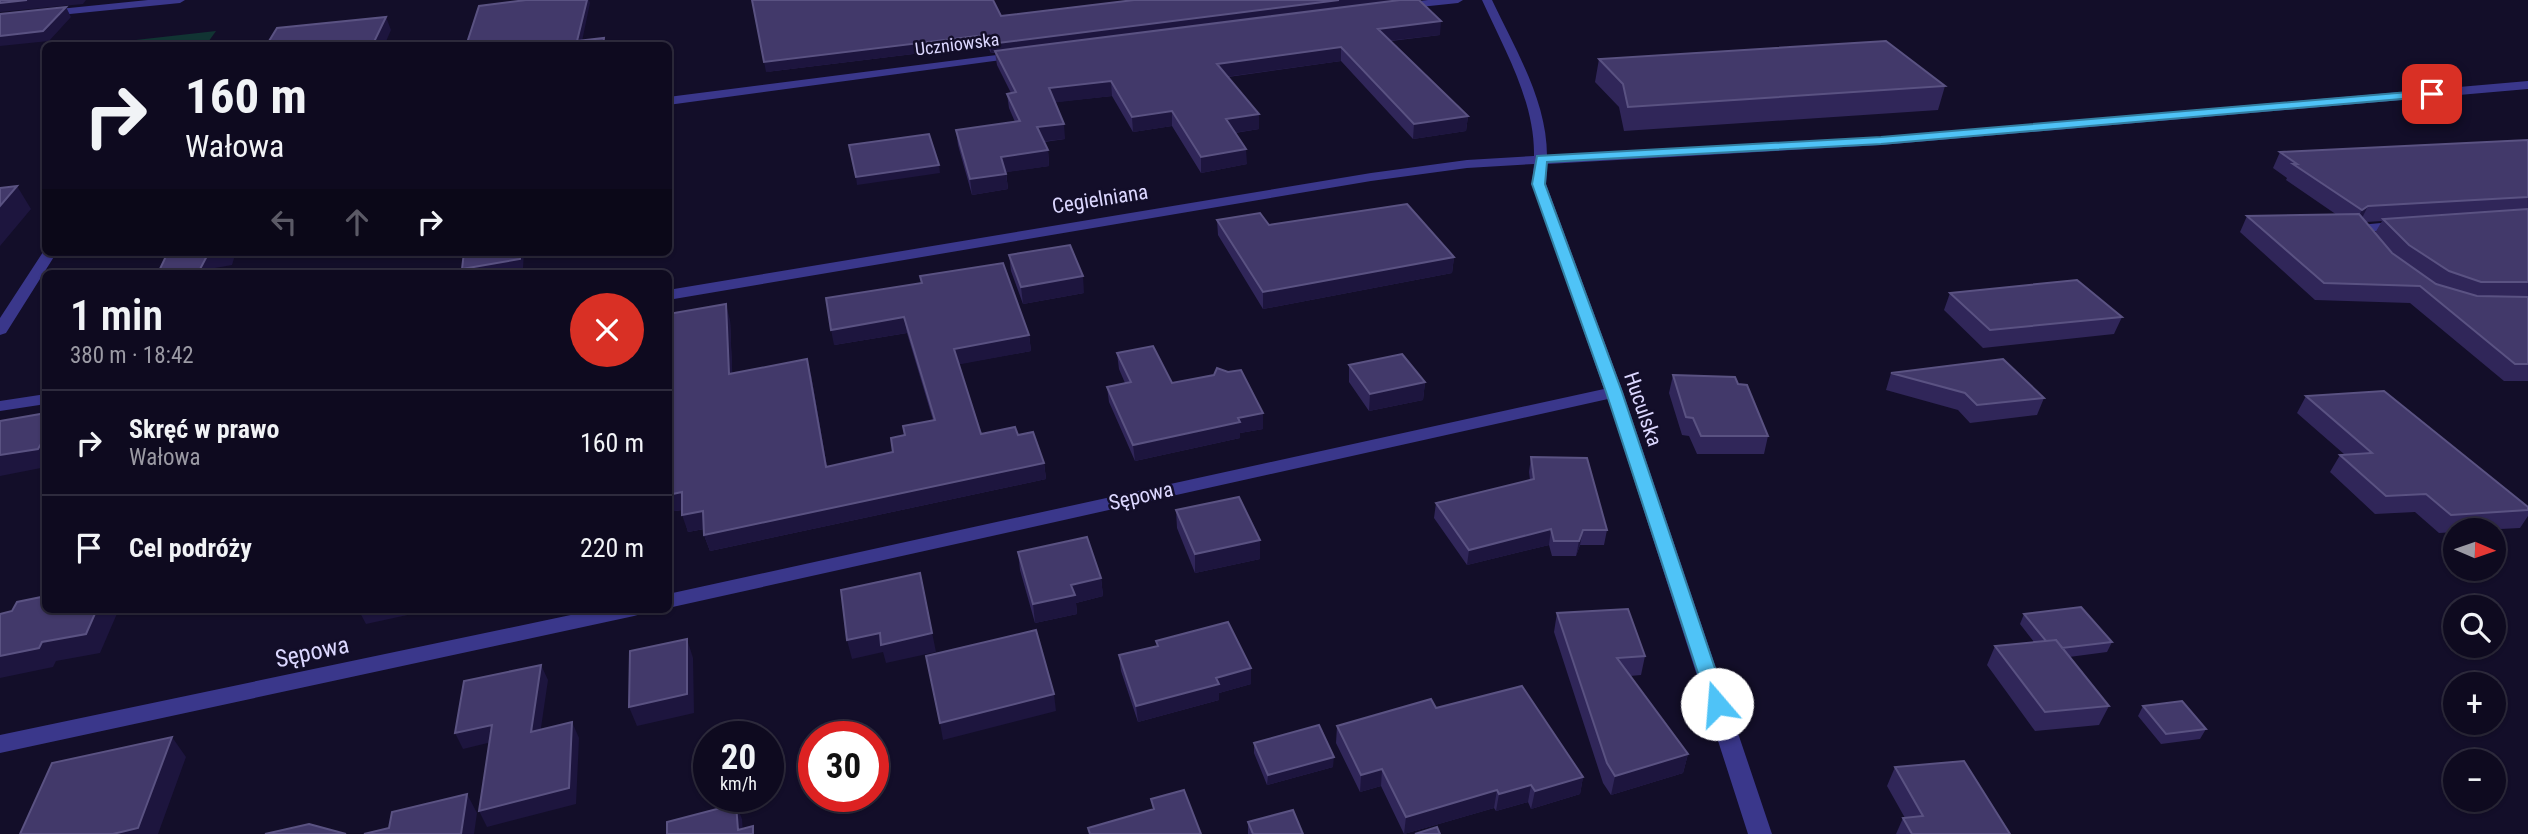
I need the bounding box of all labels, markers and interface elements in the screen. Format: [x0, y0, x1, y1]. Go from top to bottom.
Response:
street label: Uczniowska [914, 28, 1000, 60]
pin [2402, 64, 2462, 124]
text: 160 m [185, 68, 307, 125]
icon: right [70, 70, 161, 161]
icon: arrive [2413, 75, 2451, 113]
text: Wałowa [185, 127, 284, 165]
street label: Cegielniana [1050, 180, 1150, 218]
icon: left [265, 203, 303, 241]
icon: ahead [338, 203, 376, 241]
icon: right [411, 203, 449, 241]
text: 1 min [70, 291, 163, 340]
button: close [570, 293, 644, 367]
text: 380 m · 18:42 [70, 342, 194, 369]
street label: Huculska [1619, 369, 1667, 449]
text: Skręć w prawo [129, 414, 279, 444]
icon: right [70, 424, 108, 462]
text: 160 m [580, 428, 644, 458]
text: Wałowa [129, 444, 200, 471]
street label: Sępowa [1106, 477, 1176, 515]
north arrow [2443, 518, 2506, 581]
map controls [2443, 518, 2506, 812]
icon: arrive [70, 529, 108, 567]
text: Cel podróży [129, 533, 252, 563]
text: 220 m [580, 533, 644, 563]
button: search [2443, 595, 2506, 658]
street label: Sępowa [273, 631, 351, 673]
position arrow [1680, 667, 1754, 741]
button: + [2443, 672, 2506, 735]
speed limit sign: 30 [798, 721, 889, 812]
text: 20 [721, 737, 756, 778]
button: − [2443, 749, 2506, 812]
text: km/h [720, 773, 757, 794]

